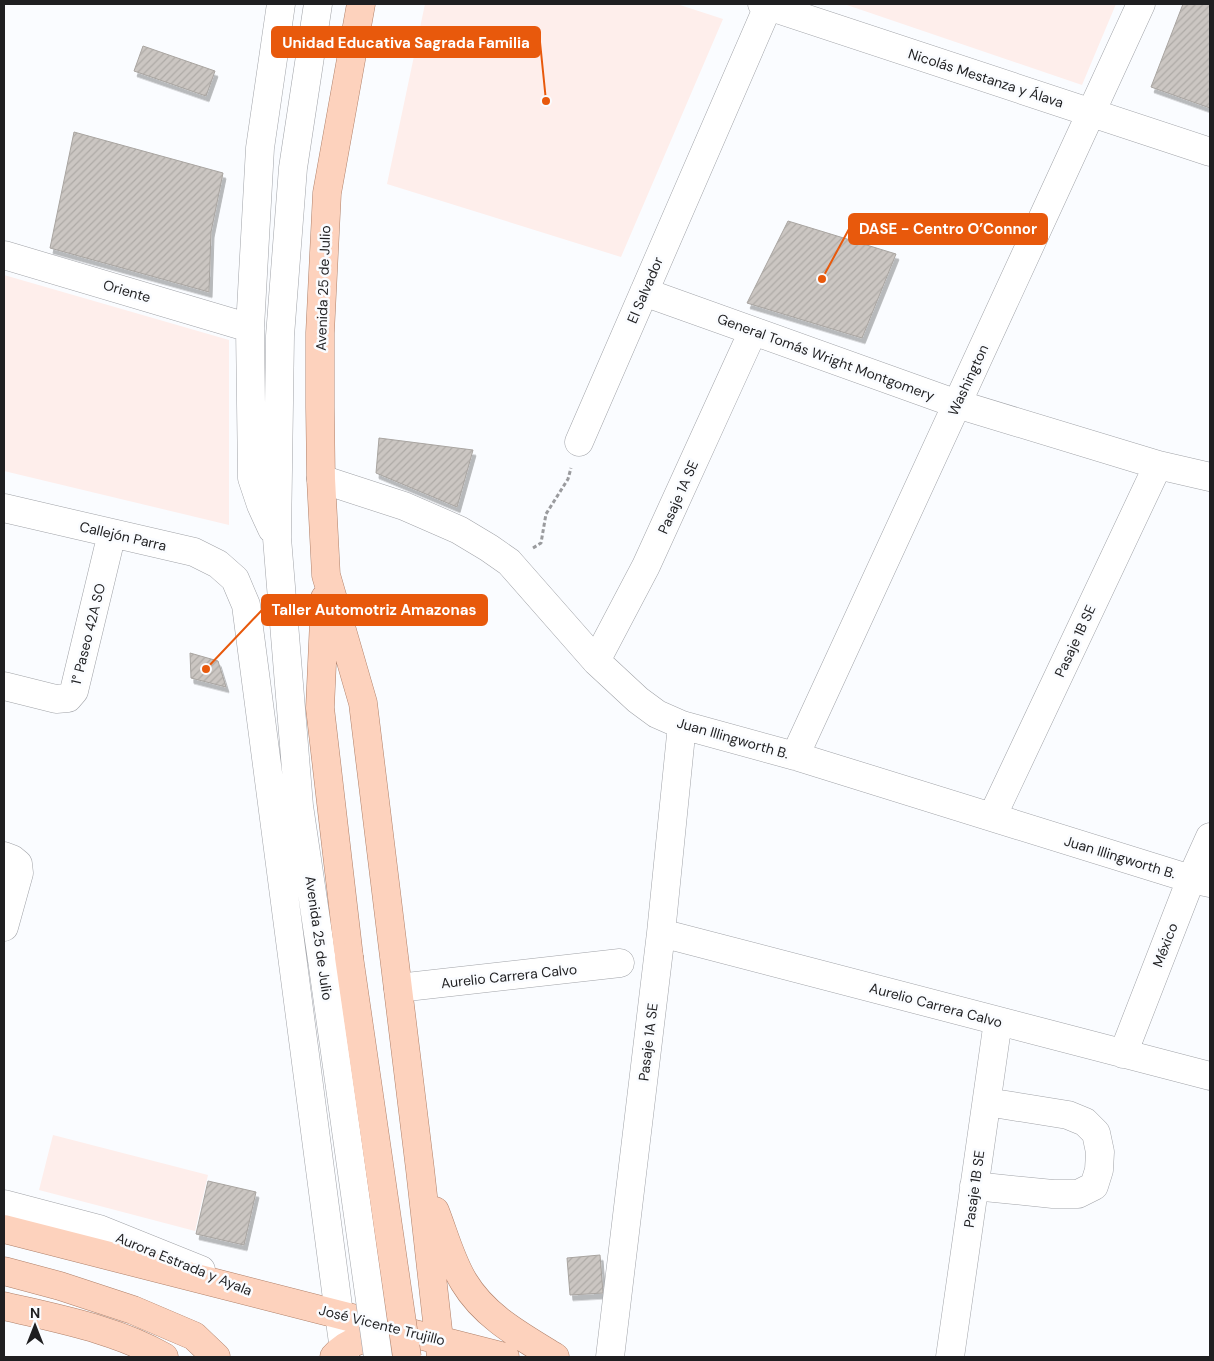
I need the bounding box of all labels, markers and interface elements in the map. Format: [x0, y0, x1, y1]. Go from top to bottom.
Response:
callout: Unidad Educativa Sagrada Familia [272, 27, 540, 57]
text: Unidad Educativa Sagrada Familia [282, 33, 530, 53]
street label: Nicolás Mestanza y Álava [906, 44, 1066, 112]
callout: DASE - Centro O’Connor [849, 214, 1047, 244]
text: DASE - Centro O’Connor [859, 219, 1037, 239]
street label: Avenida 25 de Julio [312, 225, 334, 351]
street label: El Salvador [623, 254, 667, 326]
street label: Oriente [101, 276, 153, 306]
street label: General Tomás Wright Montgomery [715, 309, 937, 405]
street label: Washington [944, 342, 992, 418]
street label: Pasaje 1A SE [654, 457, 702, 537]
street label: Callejón Parra [78, 517, 168, 555]
street label: 1° Paseo 42A SO [67, 581, 109, 687]
callout: Taller Automotriz Amazonas [262, 595, 487, 625]
text: Taller Automotriz Amazonas [272, 600, 477, 620]
street label: Pasaje 1B SE [1050, 602, 1100, 680]
street label: Juan Illingworth B. [675, 713, 791, 763]
street label: Juan Illingworth B. [1062, 832, 1178, 883]
street label: Avenida 25 de Julio [301, 875, 337, 1001]
street label: México [1148, 920, 1182, 970]
street label: Aurelio Carrera Calvo [440, 960, 578, 992]
street label: Aurelio Carrera Calvo [868, 979, 1004, 1031]
street label: Pasaje 1A SE [634, 1002, 662, 1082]
street label: Pasaje 1B SE [960, 1149, 988, 1229]
street label: Aurora Estrada y Ayala [113, 1228, 255, 1300]
north arrow [10, 1301, 60, 1351]
street label: José Vicente Trujillo [317, 1301, 447, 1349]
text: N [30, 1304, 40, 1322]

